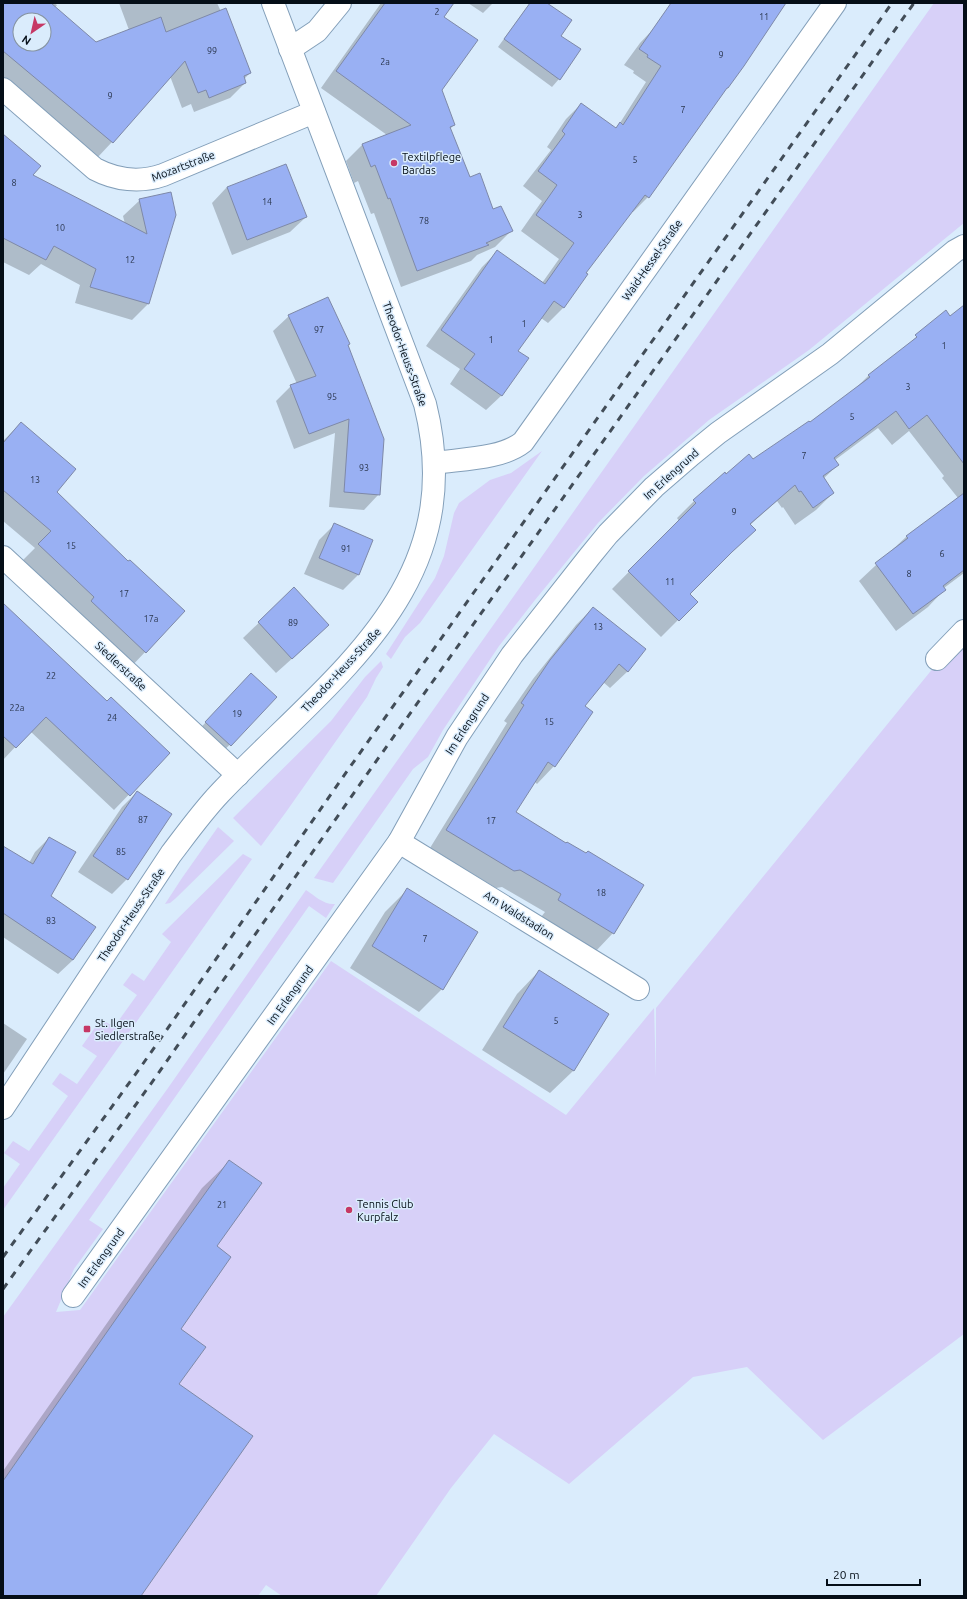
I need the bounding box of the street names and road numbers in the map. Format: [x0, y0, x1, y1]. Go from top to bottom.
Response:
street label: Mozartstraße [150, 148, 216, 184]
street label: Waid-Hessel-Straße [620, 217, 684, 303]
street label: Theodor-Heuss-Straße [381, 300, 429, 408]
street label: Im Erlengrund [641, 446, 701, 502]
street label: Theodor-Heuss-Straße [299, 626, 383, 714]
street label: Siedlerstraße [93, 639, 149, 693]
street label: Im Erlengrund [443, 691, 491, 757]
street label: Theodor-Heuss-Straße [95, 866, 167, 964]
street label: Am Waldstadion [482, 889, 556, 941]
street label: Im Erlengrund [265, 963, 315, 1027]
street label: Im Erlengrund [76, 1226, 126, 1290]

